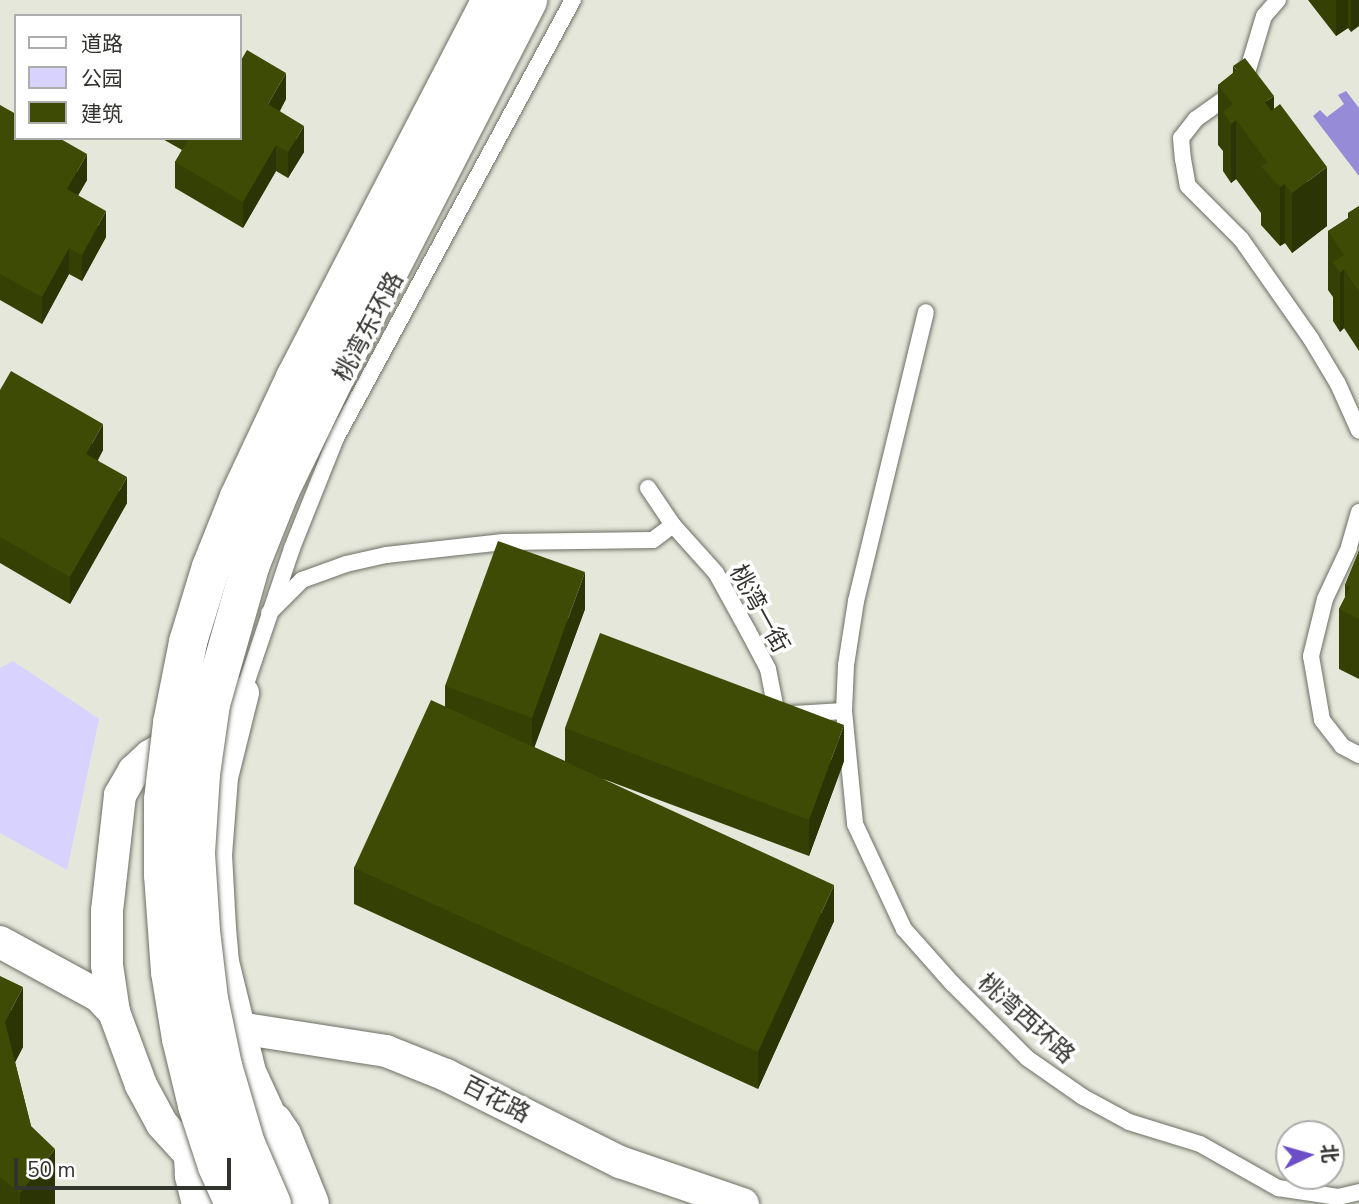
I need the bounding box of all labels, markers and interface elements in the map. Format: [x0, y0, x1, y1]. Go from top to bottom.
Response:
legend [14, 14, 242, 140]
text: 道路 [81, 30, 123, 58]
text: 公园 [81, 65, 123, 93]
text: 建筑 [81, 100, 123, 128]
street label: 桃湾东环路 [328, 267, 410, 387]
street label: 桃湾一街 [723, 560, 795, 658]
street label: 桃湾西环路 [972, 968, 1080, 1070]
street label: 百花路 [457, 1071, 535, 1129]
north arrow [1275, 1120, 1345, 1190]
text: 北 [1315, 1143, 1343, 1164]
scale bar [18, 1144, 234, 1188]
text: 50 m [27, 1156, 76, 1184]

